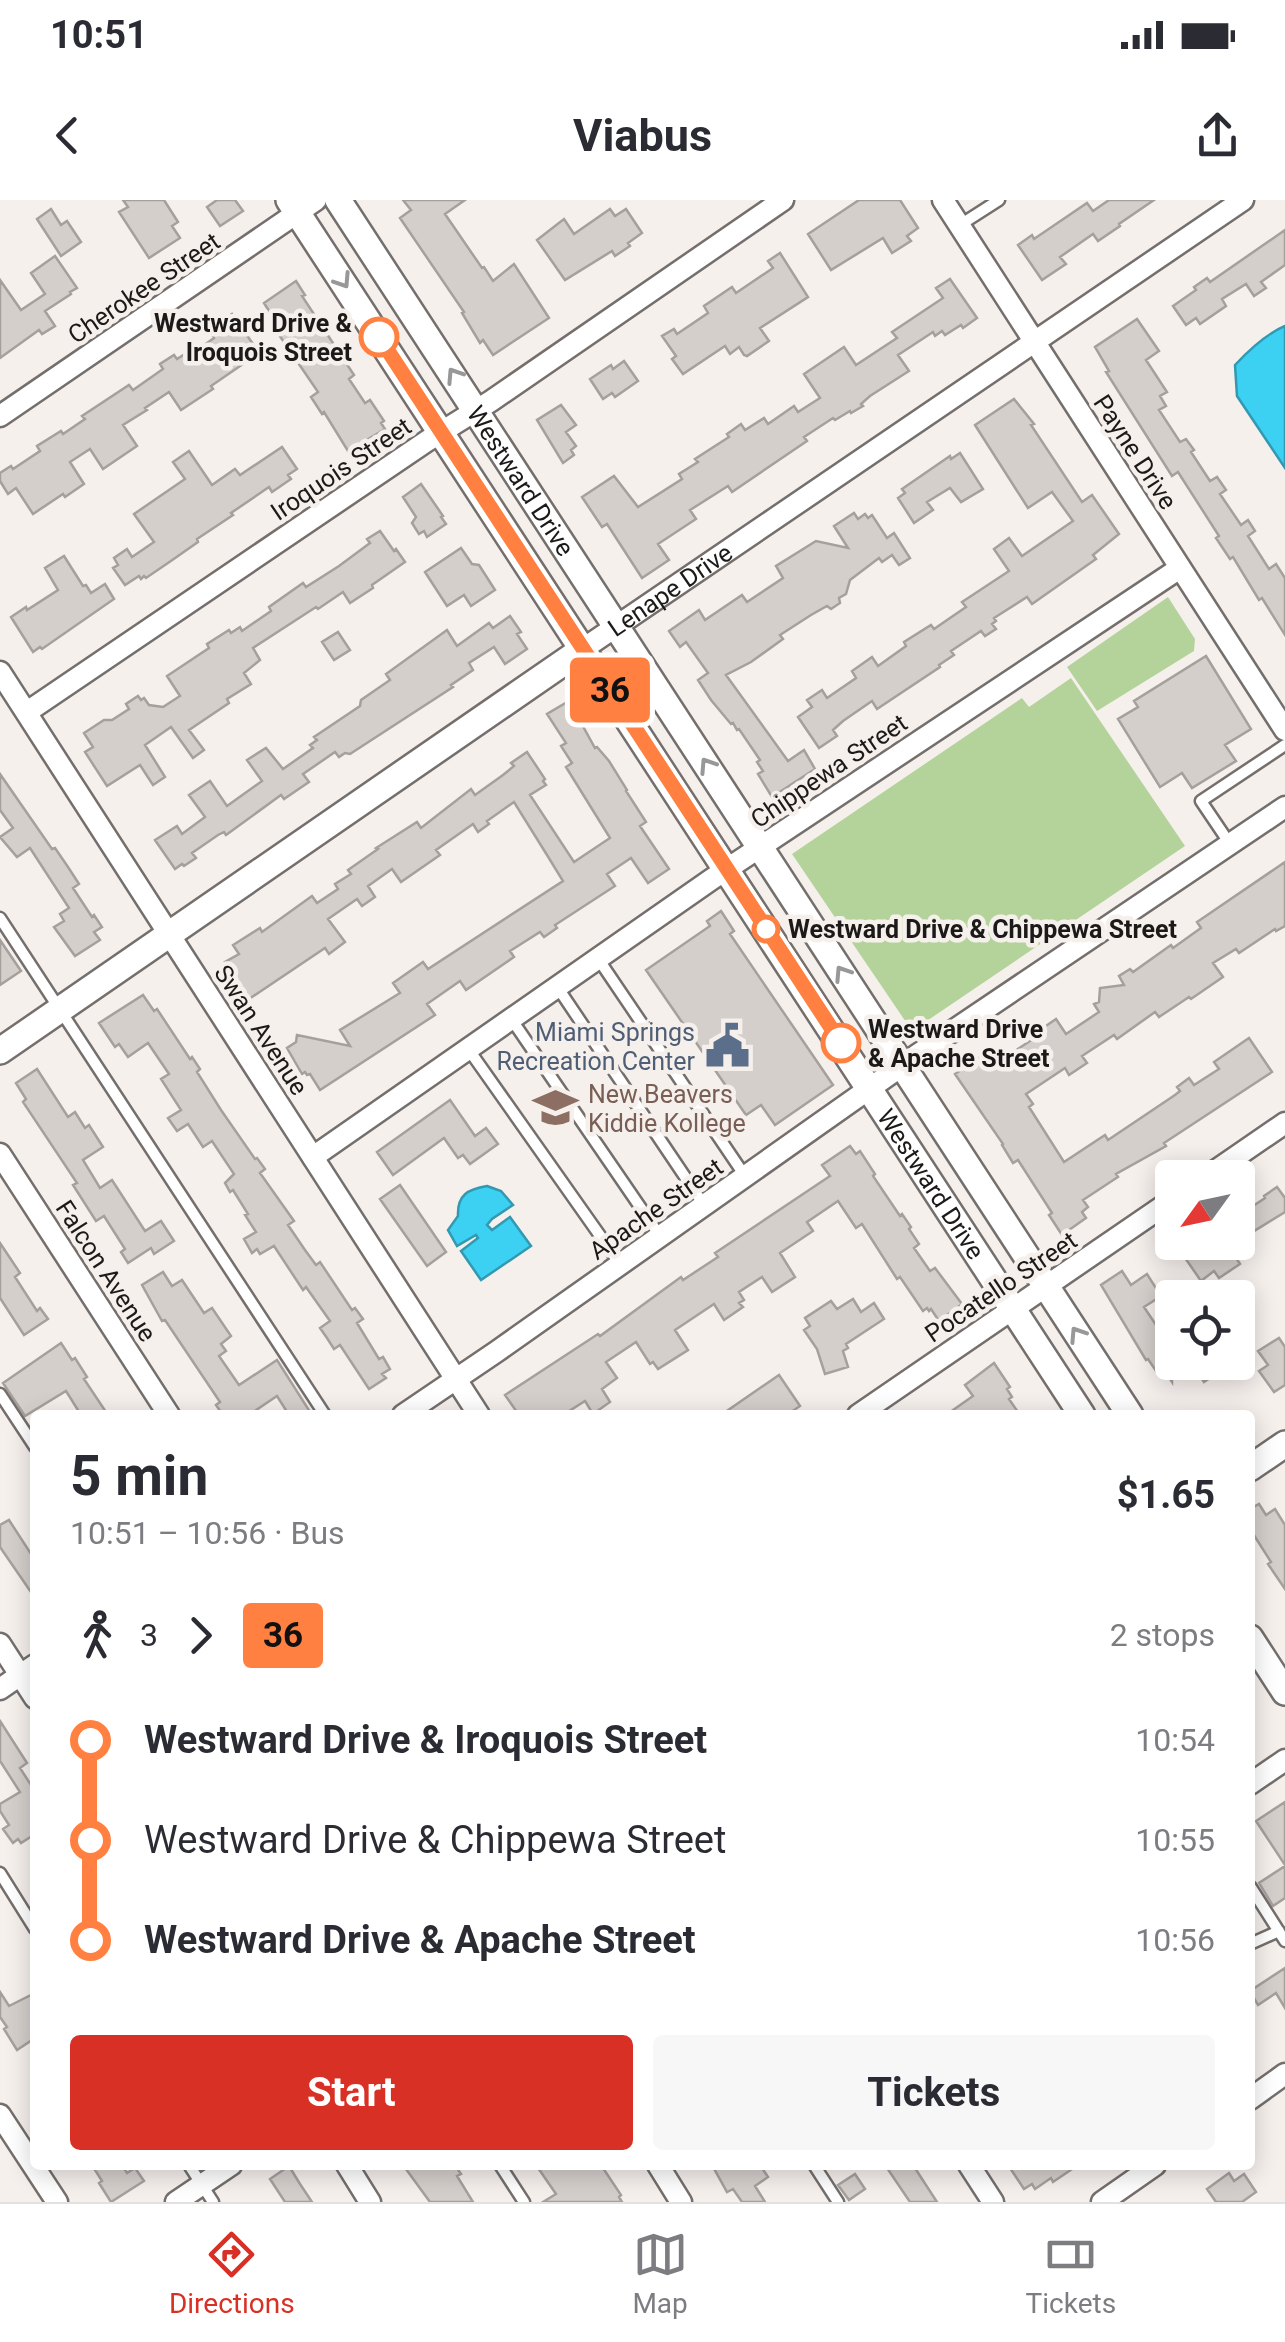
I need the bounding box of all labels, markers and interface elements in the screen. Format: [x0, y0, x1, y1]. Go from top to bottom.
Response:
text: 10:51 [50, 13, 148, 57]
icon: back [40, 108, 95, 163]
icon: share [1190, 108, 1245, 163]
text: Viabus [573, 109, 712, 162]
street label: Cherokee Street [63, 227, 225, 349]
one-way arrow [330, 271, 349, 289]
place label: Westward Drive & Iroquois Street [154, 309, 353, 367]
marker: Westward Drive & Iroquois Street [360, 318, 398, 356]
one-way arrow [447, 368, 466, 386]
street label: Payne Drive [1087, 389, 1183, 515]
street label: Westward Drive [461, 400, 580, 561]
street label: Iroquois Street [265, 411, 417, 527]
street label: Lenape Drive [602, 537, 737, 642]
line badge: 36 [565, 658, 655, 722]
text: 36 [590, 670, 630, 711]
street label: Chippewa Street [745, 708, 913, 834]
one-way arrow [701, 758, 719, 777]
place label: Westward Drive & Chippewa Street [788, 915, 1177, 944]
marker: Westward Drive & Chippewa Street [753, 916, 779, 942]
street label: Swan Avenue [208, 960, 314, 1100]
one-way arrow [836, 966, 855, 984]
place label: Westward Drive & Apache Street [868, 1015, 1049, 1073]
place label: Miami Springs Recreation Center [496, 1018, 696, 1076]
public building icon: Miami Springs Recreation Center [704, 1022, 752, 1070]
marker: Westward Drive & Apache Street [822, 1024, 860, 1062]
place label: New Beavers Kiddie Kollege [588, 1080, 746, 1138]
school or university icon: New Beavers Kiddie Kollege [531, 1084, 579, 1132]
street label: Westward Drive [872, 1103, 991, 1264]
street label: Apache Street [584, 1152, 728, 1266]
north arrow [1155, 1160, 1255, 1260]
map controls [1155, 1160, 1255, 1380]
street label: Falcon Avenue [50, 1195, 162, 1347]
street label: Pocatello Street [920, 1226, 1082, 1348]
button: locate [1155, 1280, 1255, 1380]
one-way arrow [1070, 1326, 1089, 1344]
text: 5 min [70, 1444, 208, 1508]
text: $1.65 [1117, 1473, 1215, 1517]
text: 10:51 – 10:56 · Bus [70, 1514, 345, 1552]
icon: walk [70, 1608, 125, 1663]
icon: forward [173, 1608, 228, 1663]
text: 36 [263, 1615, 303, 1656]
text: 3 [140, 1616, 158, 1654]
text: 2 stops [1110, 1616, 1215, 1654]
text: Westward Drive & Iroquois Street [144, 1718, 707, 1762]
text: 10:54 [1135, 1721, 1215, 1759]
text: Westward Drive & Chippewa Street [144, 1818, 726, 1862]
text: 10:55 [1135, 1821, 1215, 1859]
text: Westward Drive & Apache Street [144, 1918, 696, 1962]
text: 10:56 [1135, 1921, 1215, 1959]
button: Start [70, 2035, 633, 2150]
button: Tickets [653, 2035, 1215, 2150]
tab: Directions [169, 2227, 295, 2320]
tab: Map [632, 2227, 688, 2320]
tab: Tickets [1026, 2227, 1116, 2320]

